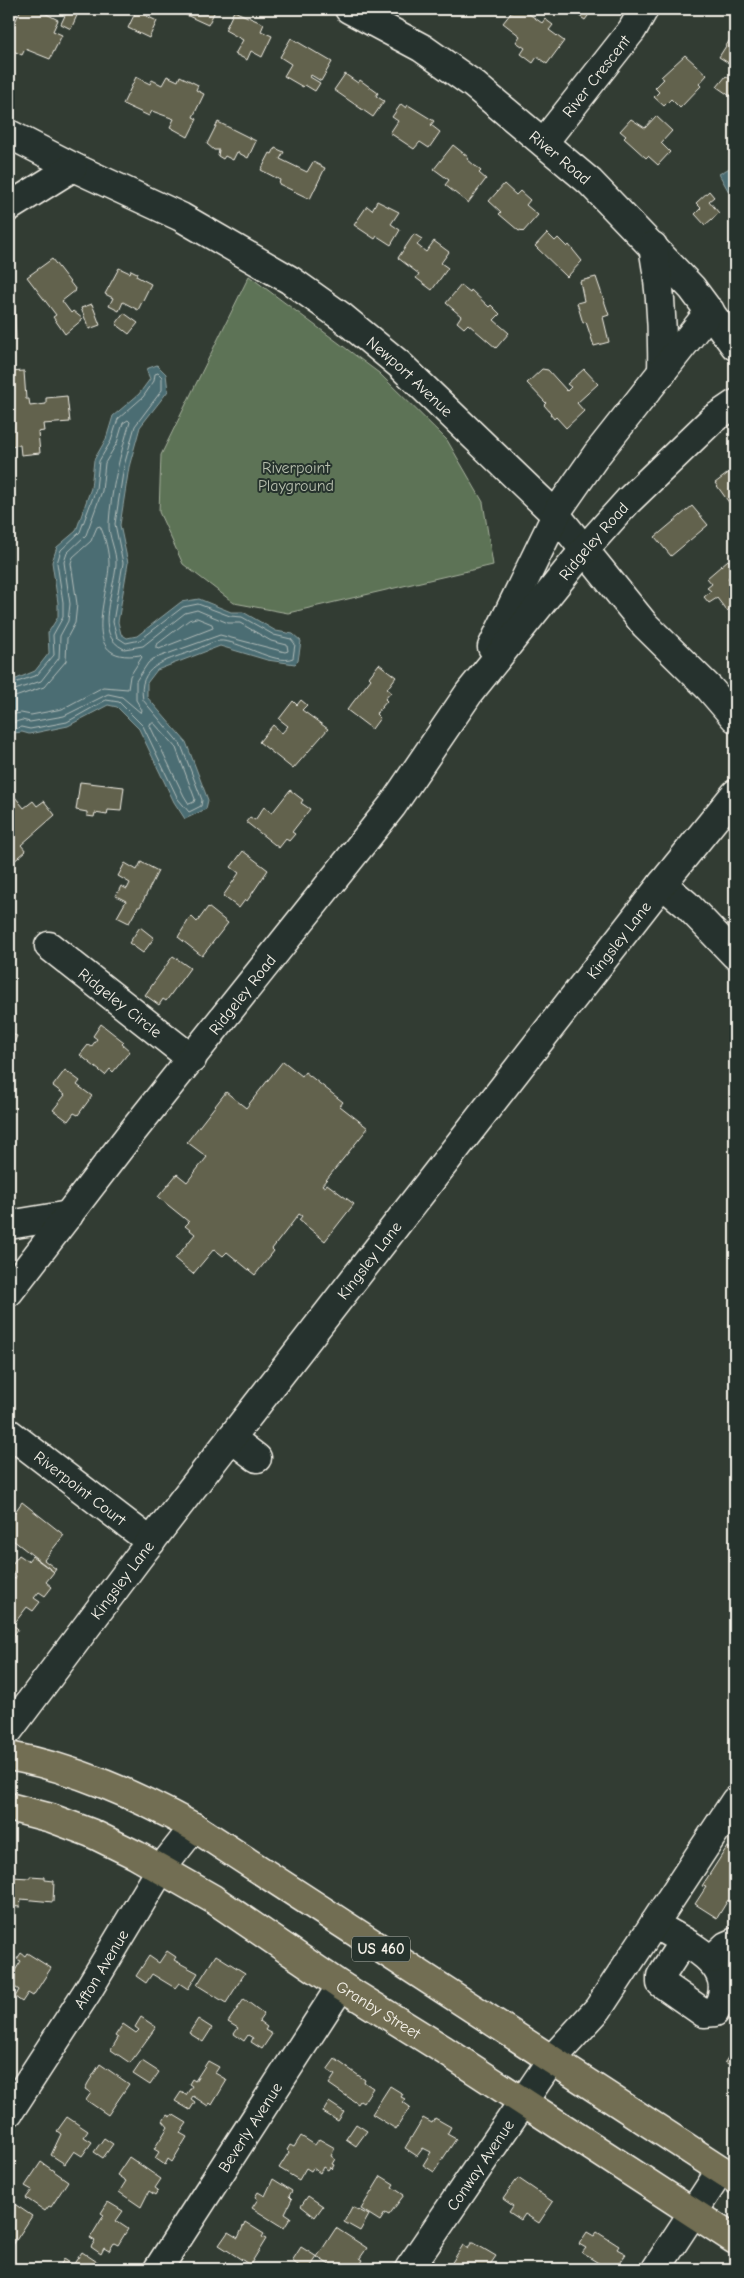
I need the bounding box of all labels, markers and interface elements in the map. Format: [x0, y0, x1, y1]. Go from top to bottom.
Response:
street label: River Crescent [559, 32, 635, 121]
street label: River Road [526, 127, 594, 188]
street label: Newport Avenue [363, 333, 456, 421]
park label: Riverpoint Playground [258, 459, 334, 495]
street label: Ridgeley Road [556, 499, 632, 584]
street label: Kingsley Lane [583, 898, 655, 983]
street label: Ridgeley Road [205, 951, 280, 1038]
street label: Ridgeley Circle [75, 965, 165, 1042]
street label: Kingsley Lane [334, 1218, 406, 1303]
street label: Riverpoint Court [30, 1448, 130, 1530]
street label: Kingsley Lane [87, 1537, 158, 1623]
street label: Afton Avenue [71, 1927, 132, 2012]
road number: US 460 [352, 1936, 410, 1962]
street label: Granby Street [333, 1977, 424, 2043]
street label: Beverly Avenue [215, 2079, 286, 2176]
street label: Conway Avenue [443, 2117, 518, 2214]

